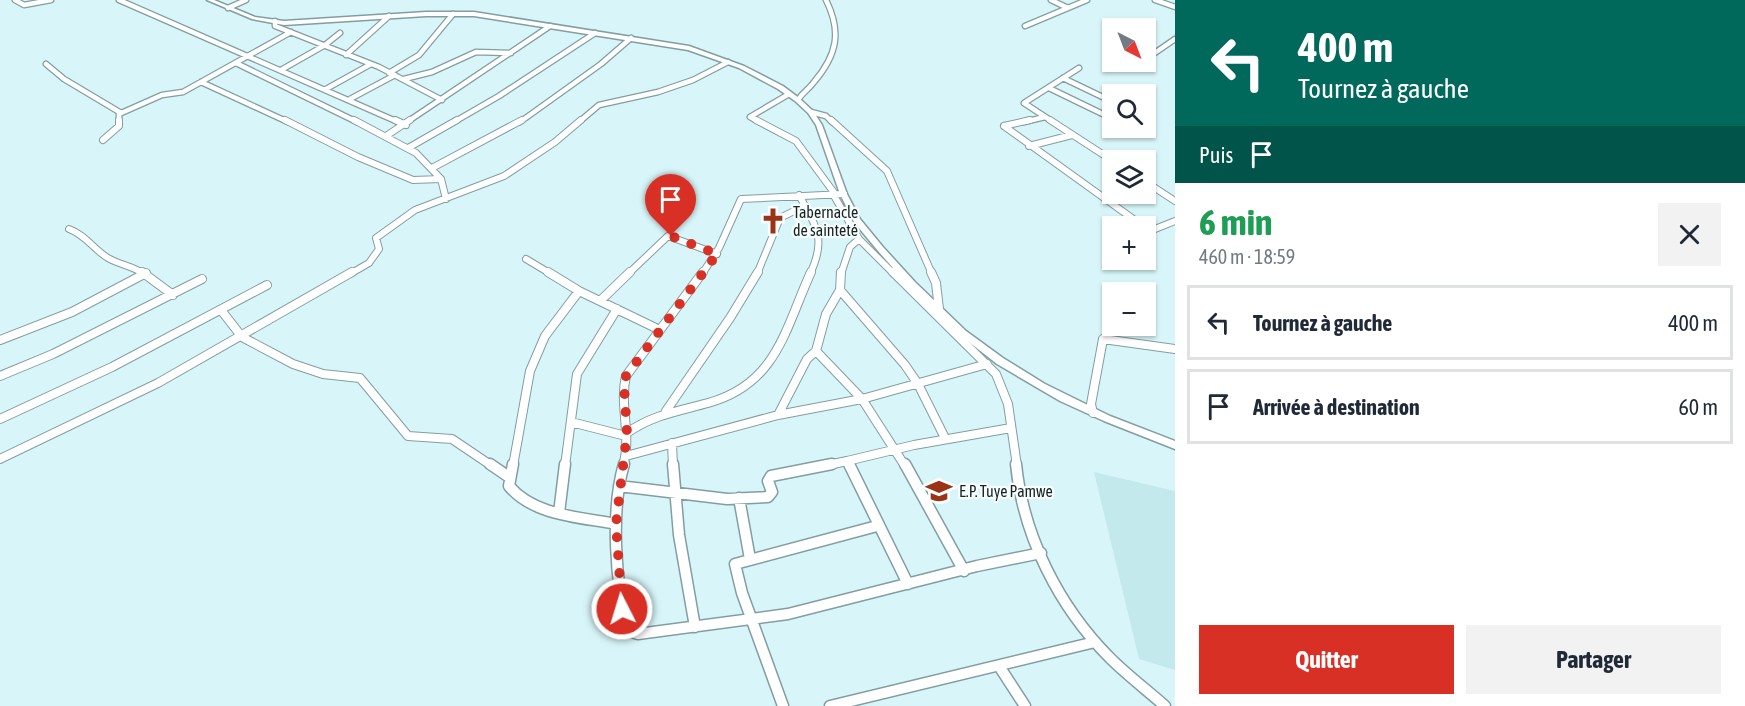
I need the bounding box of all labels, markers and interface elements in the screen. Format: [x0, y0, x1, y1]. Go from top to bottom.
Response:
north arrow [1102, 18, 1156, 72]
map controls [1102, 18, 1156, 336]
text: 400 m [1298, 23, 1393, 71]
icon: left [1199, 24, 1277, 102]
text: Tournez à gauche [1298, 73, 1469, 104]
button: search [1102, 84, 1156, 138]
icon: arrive [1245, 138, 1278, 171]
text: Puis [1199, 142, 1233, 168]
button: layers [1102, 150, 1156, 204]
pin [645, 174, 696, 236]
icon: arrive [654, 183, 687, 216]
text: 6 min [1199, 201, 1273, 243]
place label: Tabernacle de sainteté [793, 203, 858, 239]
button: close [1658, 203, 1721, 266]
church icon: Tabernacle de sainteté [758, 206, 788, 236]
button: + [1102, 216, 1156, 270]
text: 460 m · 18:59 [1199, 245, 1295, 268]
button: − [1102, 282, 1156, 336]
icon: left [1202, 306, 1235, 339]
text: Tournez à gauche [1253, 310, 1392, 336]
text: 400 m [1668, 310, 1718, 336]
icon: arrive [1202, 390, 1235, 423]
text: Arrivée à destination [1253, 394, 1420, 420]
text: 60 m [1678, 394, 1718, 420]
school or university icon: E.P. Tuye Pamwe [924, 476, 954, 506]
place label: E.P. Tuye Pamwe [959, 482, 1053, 501]
position arrow [590, 577, 654, 641]
button: Quitter [1199, 625, 1454, 694]
button: Partager [1466, 625, 1721, 694]

